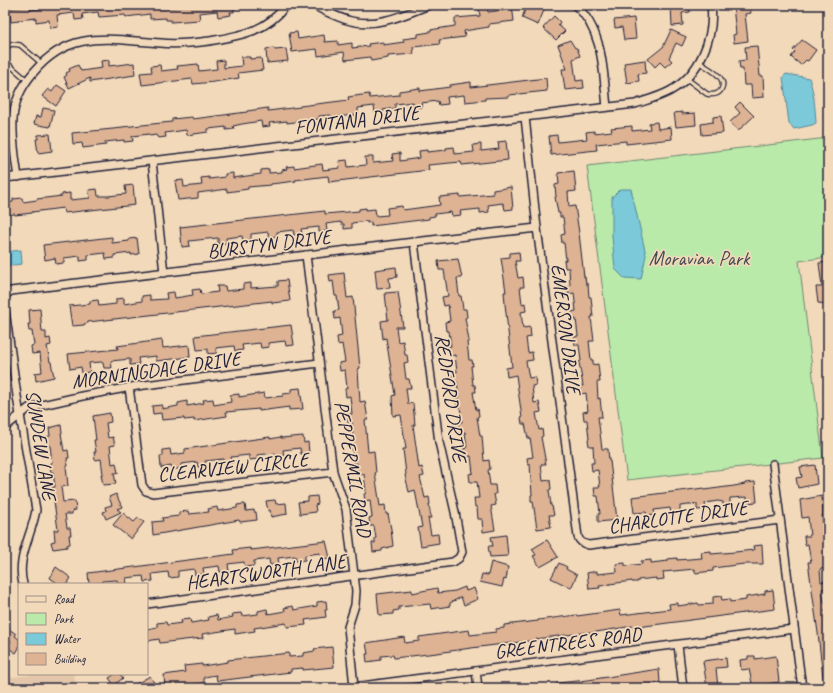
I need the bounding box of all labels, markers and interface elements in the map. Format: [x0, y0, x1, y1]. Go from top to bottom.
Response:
street label: FONTANA DRIVE [293, 100, 424, 140]
street label: BURSTYN DRIVE [206, 224, 335, 264]
park label: Moravian Park [649, 246, 751, 271]
street label: EMERSON DRIVE [546, 263, 587, 398]
street label: REDFORD DRIVE [430, 333, 473, 466]
street label: MORNINGDALE DRIVE [70, 345, 245, 394]
street label: SUNDEW LANE [20, 388, 62, 504]
street label: PEPPERMIL ROAD [329, 399, 378, 540]
street label: CLEARVIEW CIRCLE [156, 446, 313, 487]
street label: CHARLOTTE DRIVE [607, 494, 752, 539]
street label: HEARTSWORTH LANE [184, 548, 351, 596]
legend [18, 583, 148, 675]
text: Road [54, 591, 76, 607]
text: Park [54, 611, 75, 627]
street label: GREENTREES ROAD [493, 621, 644, 664]
text: Water [54, 631, 82, 647]
text: Building [54, 651, 86, 667]

